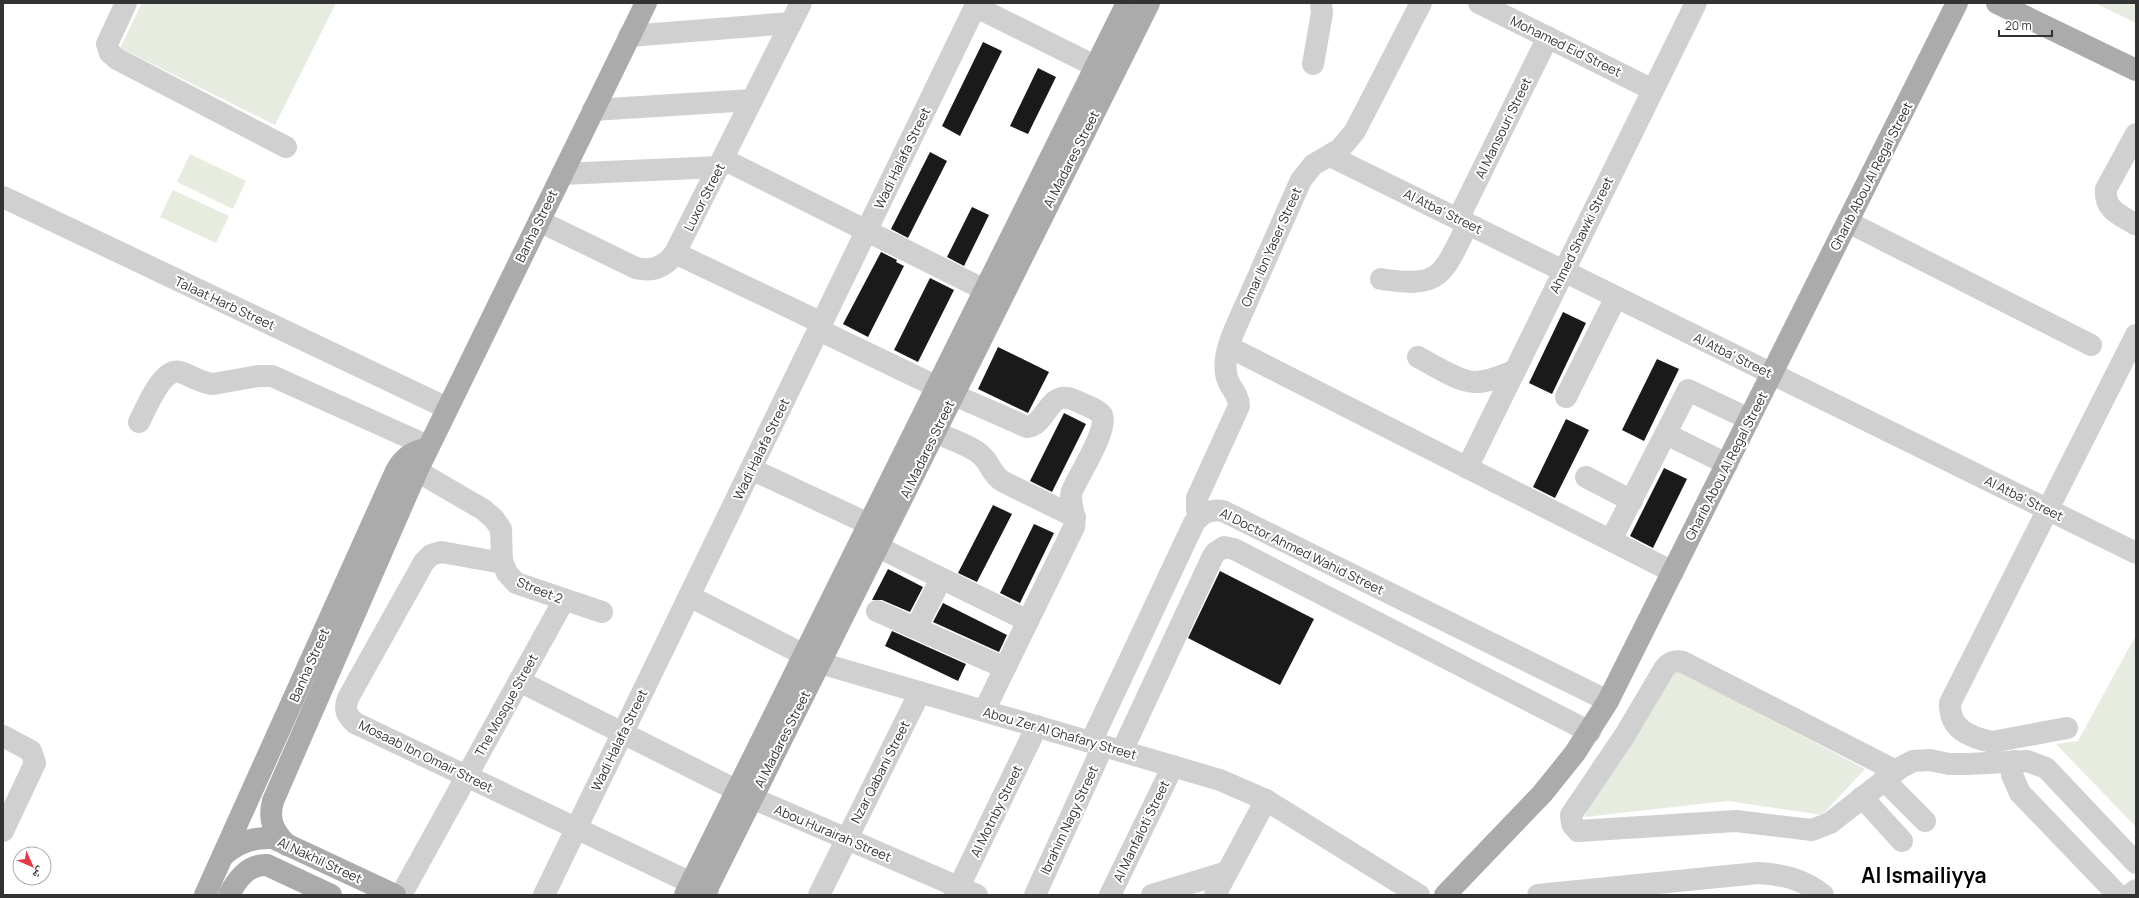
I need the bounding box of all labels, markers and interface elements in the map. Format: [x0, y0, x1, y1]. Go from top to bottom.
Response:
street label: Mohamed Eid Street [1508, 11, 1624, 81]
scale bar [1999, 12, 2052, 38]
text: 20 m [2005, 17, 2032, 34]
street label: Al Mansouri Street [1471, 74, 1535, 182]
street label: Gharib Abou Al Regal Street [1826, 99, 1916, 253]
street label: Wadi Halafa Street [870, 104, 934, 212]
street label: Al Madares Street [1039, 107, 1103, 211]
street label: Luxor Street [679, 160, 729, 234]
street label: Ahmed Shawki Street [1545, 174, 1617, 296]
street label: Omar Ibn Yaser Street [1236, 184, 1306, 310]
street label: Al Atba' Street [1401, 184, 1485, 238]
street label: Banha Street [511, 187, 561, 265]
street label: Talaat Harb Street [172, 272, 278, 334]
street label: Al Atba' Street [1691, 328, 1775, 382]
street label: Gharib Abou Al Regal Street [1681, 389, 1771, 543]
street label: Wadi Halafa Street [729, 395, 793, 503]
street label: Al Madares Street [896, 397, 958, 501]
street label: Al Atba' Street [1982, 471, 2066, 525]
street label: Al Doctor Ahmed Wahid Street [1217, 503, 1387, 599]
street label: Street 2 [514, 573, 566, 607]
street label: Banha Street [285, 625, 333, 705]
street label: The Mosque Street [470, 650, 542, 760]
street label: Wadi Halafa Street [587, 686, 651, 794]
street label: Al Madares Street [750, 687, 814, 791]
street label: Abou Zer Al Ghafary Street [981, 702, 1139, 764]
street label: Mosaab Ibn Omair Street [356, 716, 496, 796]
street label: Nzar Qabani Street [846, 718, 914, 826]
street label: Al Motnby Street [966, 762, 1026, 860]
street label: Ibrahim Nagy Street [1036, 763, 1102, 877]
street label: Al Manfaloti Street [1109, 777, 1173, 885]
street label: Abou Hurairah Street [772, 800, 894, 866]
street label: Al Nakhil Street [275, 833, 365, 887]
north arrow [12, 846, 52, 886]
district label: Al Ismailiyya [1861, 861, 1987, 889]
text: ش [29, 863, 49, 883]

